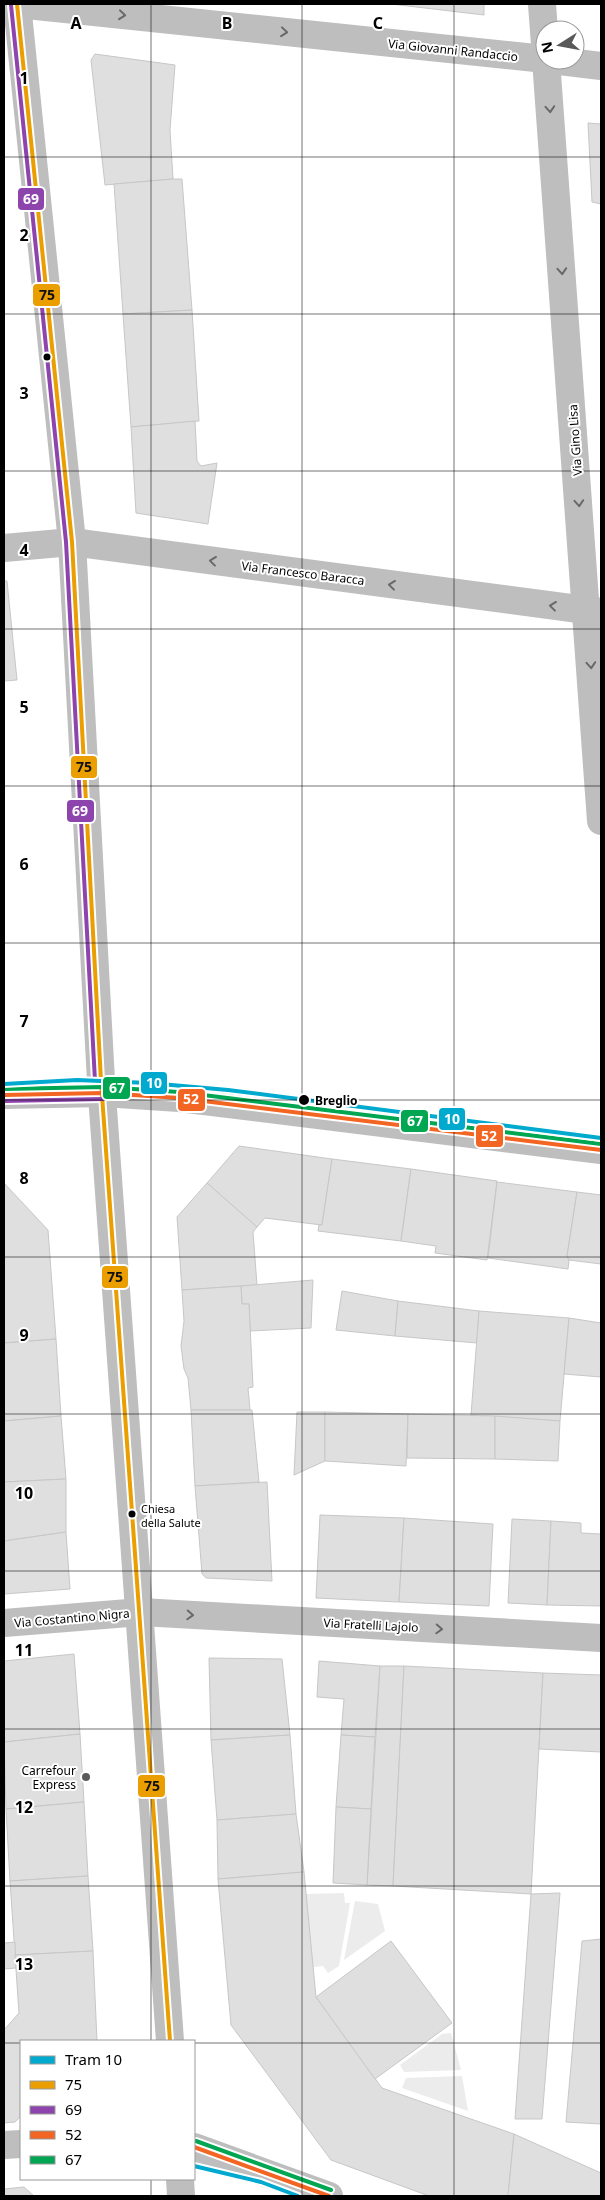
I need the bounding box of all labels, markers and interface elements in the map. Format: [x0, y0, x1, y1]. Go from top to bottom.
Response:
one-way arrow [118, 9, 126, 20]
text: A [70, 12, 82, 34]
text: B [222, 12, 232, 34]
text: C [373, 12, 383, 34]
north arrow [535, 20, 585, 70]
one-way arrow [280, 26, 288, 37]
street label: Via Giovanni Randaccio [387, 35, 519, 65]
text: N [536, 40, 557, 55]
text: 1 [19, 67, 29, 89]
one-way arrow [544, 105, 555, 113]
line badge: 69 [17, 187, 45, 211]
text: 69 [23, 189, 39, 208]
text: 2 [19, 224, 29, 246]
one-way arrow [556, 267, 567, 275]
line badge: 75 [32, 283, 61, 307]
text: 75 [39, 285, 55, 304]
unlabelled marker [42, 352, 52, 362]
text: 3 [19, 382, 29, 404]
street label: Via Gino Lisa [564, 404, 586, 476]
one-way arrow [574, 499, 585, 507]
text: 4 [19, 539, 29, 561]
one-way arrow [209, 556, 217, 567]
street label: Via Francesco Baracca [240, 557, 366, 589]
one-way arrow [387, 580, 396, 590]
one-way arrow [549, 601, 557, 611]
one-way arrow [586, 661, 597, 669]
text: 5 [19, 696, 29, 718]
line badge: 75 [70, 755, 98, 779]
text: 75 [76, 757, 92, 776]
line badge: 69 [66, 799, 95, 823]
text: 69 [72, 801, 88, 820]
text: 6 [19, 853, 29, 875]
text: 7 [19, 1010, 29, 1032]
line badge: 10 [140, 1071, 168, 1095]
text: 10 [146, 1073, 162, 1092]
line badge: 67 [102, 1076, 131, 1100]
text: 67 [109, 1078, 125, 1097]
line badge: 52 [177, 1088, 206, 1112]
text: 52 [183, 1089, 199, 1108]
place label: Breglio [315, 1092, 358, 1109]
marker: Breglio [297, 1093, 311, 1107]
line badge: 10 [438, 1107, 466, 1131]
line badge: 67 [400, 1109, 429, 1133]
text: 10 [444, 1109, 460, 1128]
text: 67 [407, 1111, 423, 1130]
line badge: 52 [475, 1124, 504, 1148]
text: 52 [481, 1126, 497, 1145]
text: 8 [19, 1167, 29, 1189]
line badge: 75 [101, 1265, 129, 1289]
text: 75 [107, 1267, 123, 1286]
text: 9 [19, 1324, 29, 1346]
text: 10 [15, 1482, 33, 1504]
place label: Chiesa della Salute [141, 1501, 201, 1530]
marker: Chiesa della Salute [127, 1509, 137, 1519]
street label: Via Costantino Nigra [14, 1604, 130, 1632]
one-way arrow [186, 1609, 194, 1620]
street label: Via Fratelli Lajolo [323, 1614, 419, 1636]
one-way arrow [435, 1623, 443, 1634]
text: 11 [15, 1639, 33, 1661]
place label: Carrefour Express [21, 1762, 76, 1793]
marker: Carrefour Express [80, 1771, 92, 1783]
line badge: 75 [137, 1774, 166, 1798]
text: 75 [144, 1776, 160, 1795]
text: 12 [15, 1796, 33, 1818]
text: 13 [15, 1953, 33, 1975]
legend [20, 2040, 195, 2180]
text: Tram 10 [65, 2049, 122, 2069]
text: 75 [65, 2074, 82, 2094]
text: 69 [65, 2099, 82, 2119]
text: 52 [65, 2124, 82, 2144]
text: 67 [65, 2149, 82, 2169]

